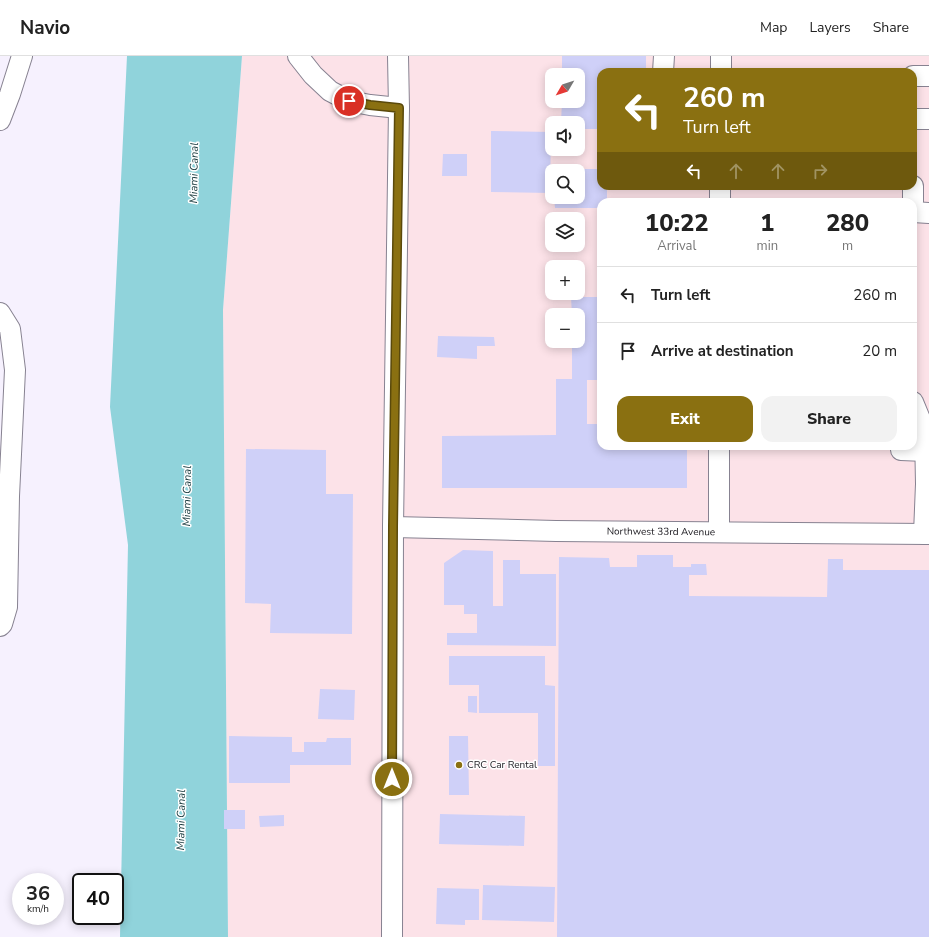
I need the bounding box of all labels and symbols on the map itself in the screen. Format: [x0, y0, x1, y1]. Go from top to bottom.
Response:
north arrow [545, 68, 585, 108]
pin [332, 84, 366, 118]
water label: Miami Canal [186, 142, 202, 204]
water label: Miami Canal [179, 465, 195, 527]
street label: Northwest 33rd Avenue [607, 524, 715, 539]
position arrow [371, 758, 413, 800]
place label: CRC Car Rental [467, 758, 537, 772]
marker: CRC Car Rental [454, 760, 464, 770]
water label: Miami Canal [173, 789, 189, 851]
speed limit sign: 40 [72, 873, 124, 925]

